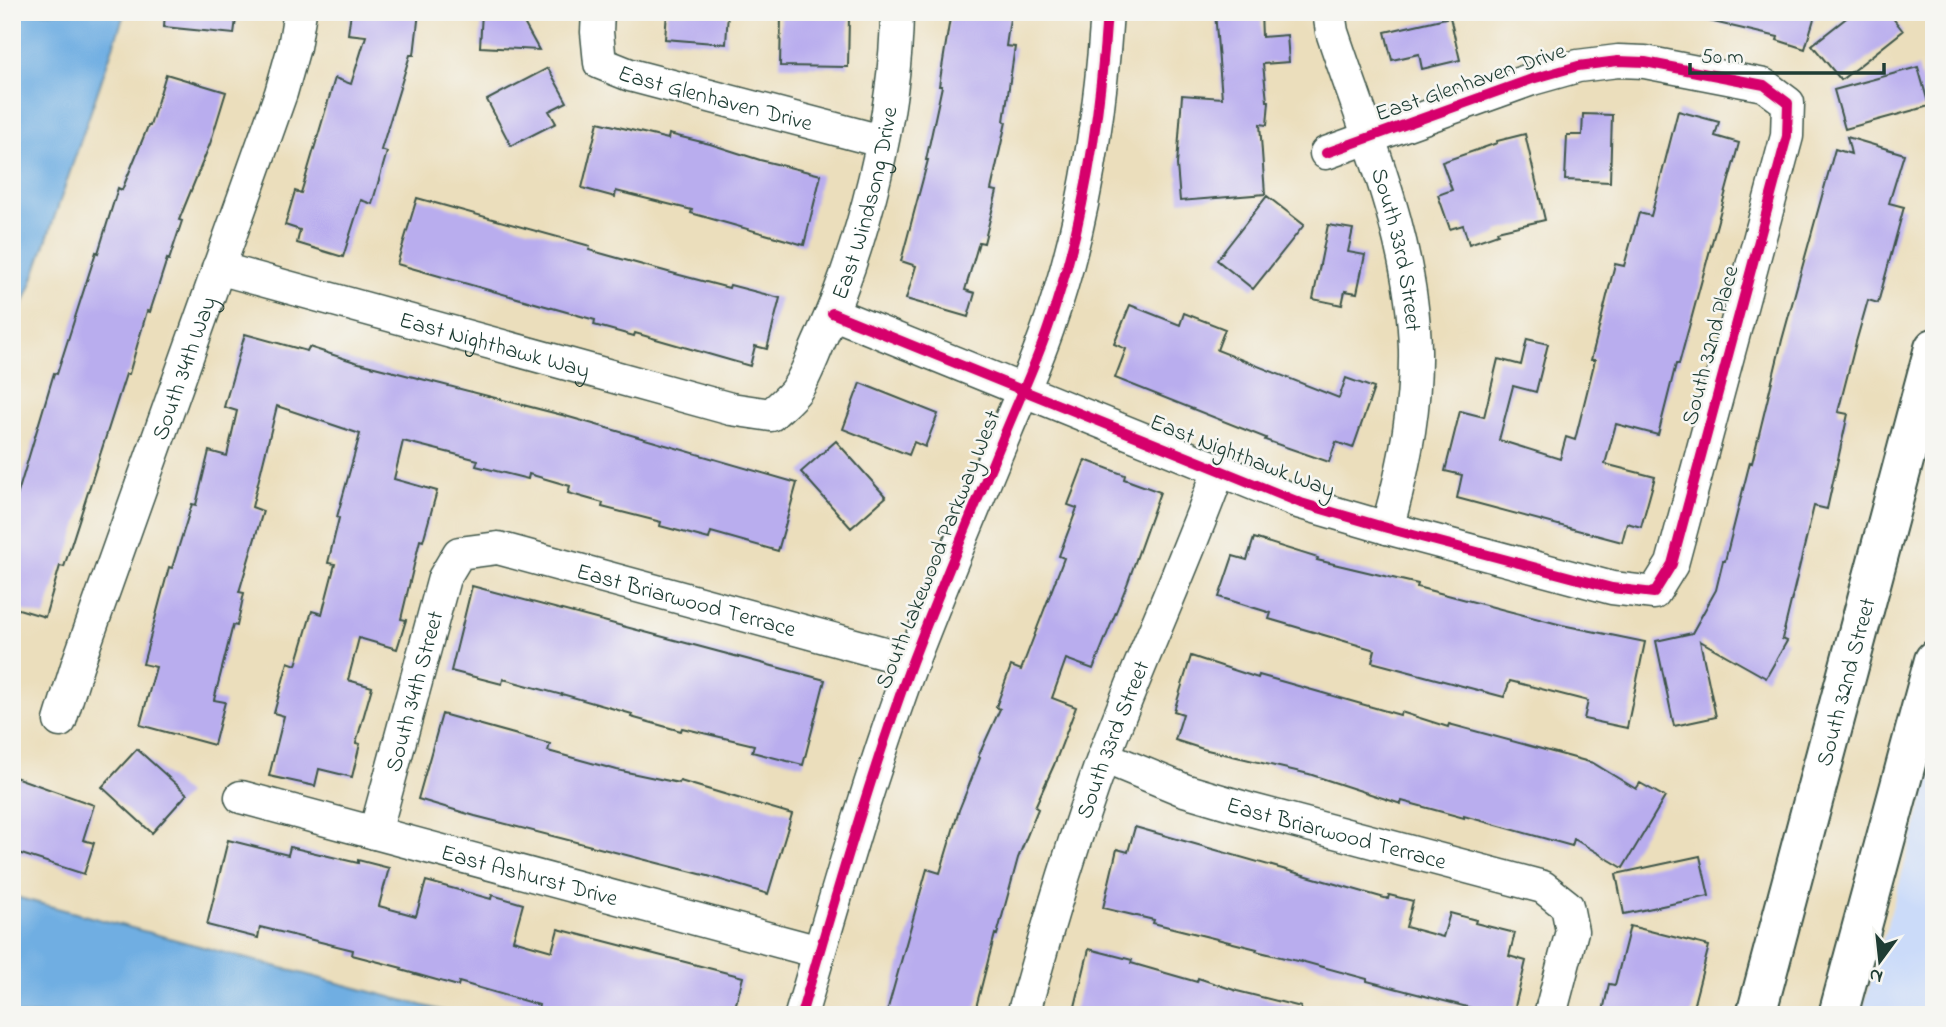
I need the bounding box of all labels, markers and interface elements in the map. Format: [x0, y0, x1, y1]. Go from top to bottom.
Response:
scale bar [1690, 32, 1885, 76]
street label: East Glenhaven Drive [1371, 35, 1571, 131]
text: 50 m [1701, 43, 1744, 73]
street label: East Glenhaven Drive [612, 58, 817, 141]
street label: East Windsong Drive [824, 104, 908, 305]
street label: South 33rd Street [1361, 164, 1428, 333]
street label: South 32nd Place [1674, 262, 1749, 429]
street label: South 34th Way [145, 292, 228, 445]
street label: East Nighthawk Way [395, 305, 593, 390]
street label: South Lakewood Parkway West [868, 405, 1012, 695]
street label: East Nighthawk Way [1144, 407, 1340, 510]
street label: East Briarwood Terrace [572, 556, 800, 648]
street label: South 32nd Street [1809, 594, 1886, 770]
street label: South 34th Street [378, 607, 453, 776]
street label: South 33rd Street [1069, 656, 1160, 823]
street label: East Briarwood Terrace [1222, 789, 1450, 880]
street label: East Ashurst Drive [437, 837, 622, 917]
north arrow [1844, 926, 1914, 996]
text: N [1866, 960, 1886, 990]

